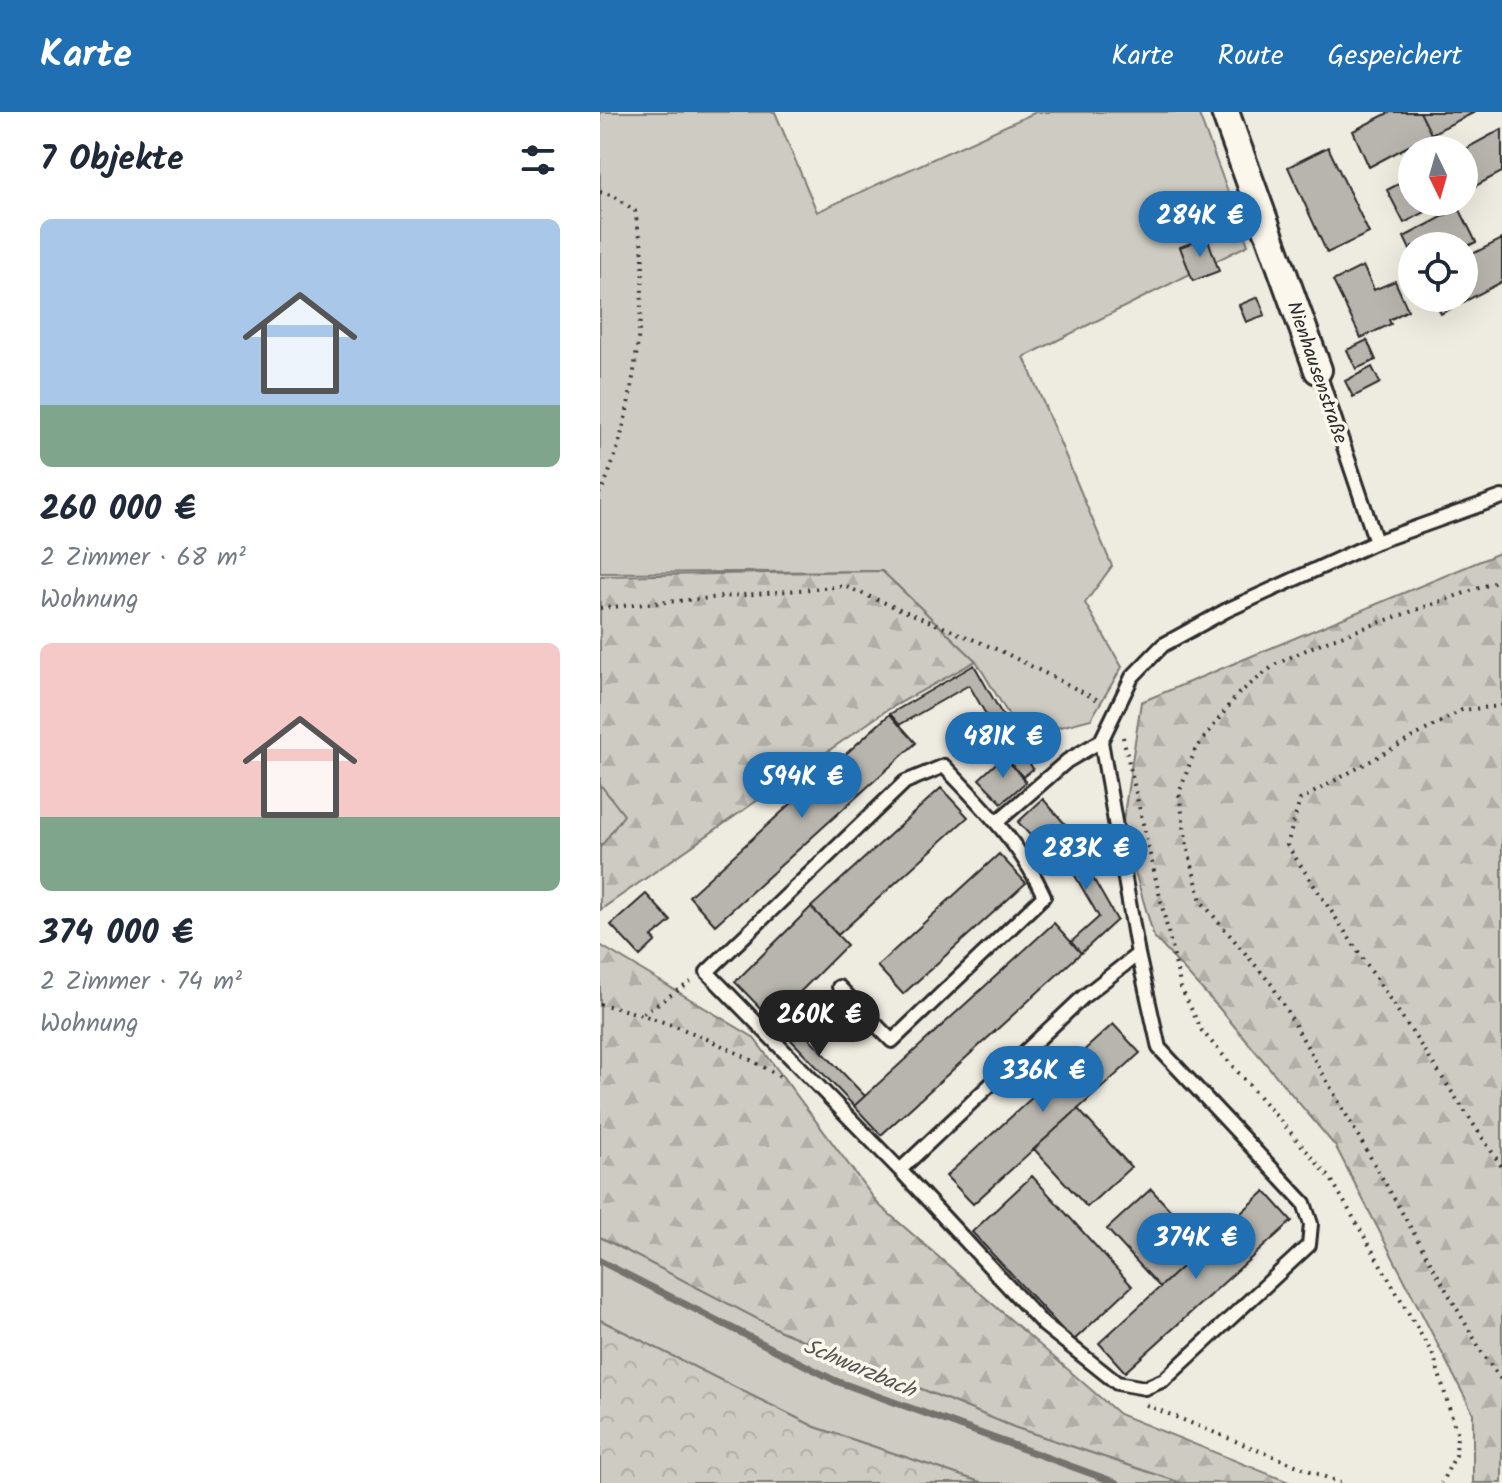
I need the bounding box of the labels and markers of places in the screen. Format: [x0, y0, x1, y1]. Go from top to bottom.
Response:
pin: 284K € [1135, 191, 1265, 259]
pin: 481K € [938, 712, 1068, 780]
pin: 594K € [737, 752, 867, 820]
pin: 283K € [1021, 824, 1151, 892]
pin: 260K € [754, 990, 884, 1058]
pin: 336K € [978, 1046, 1108, 1114]
pin: 374K € [1131, 1213, 1261, 1281]

